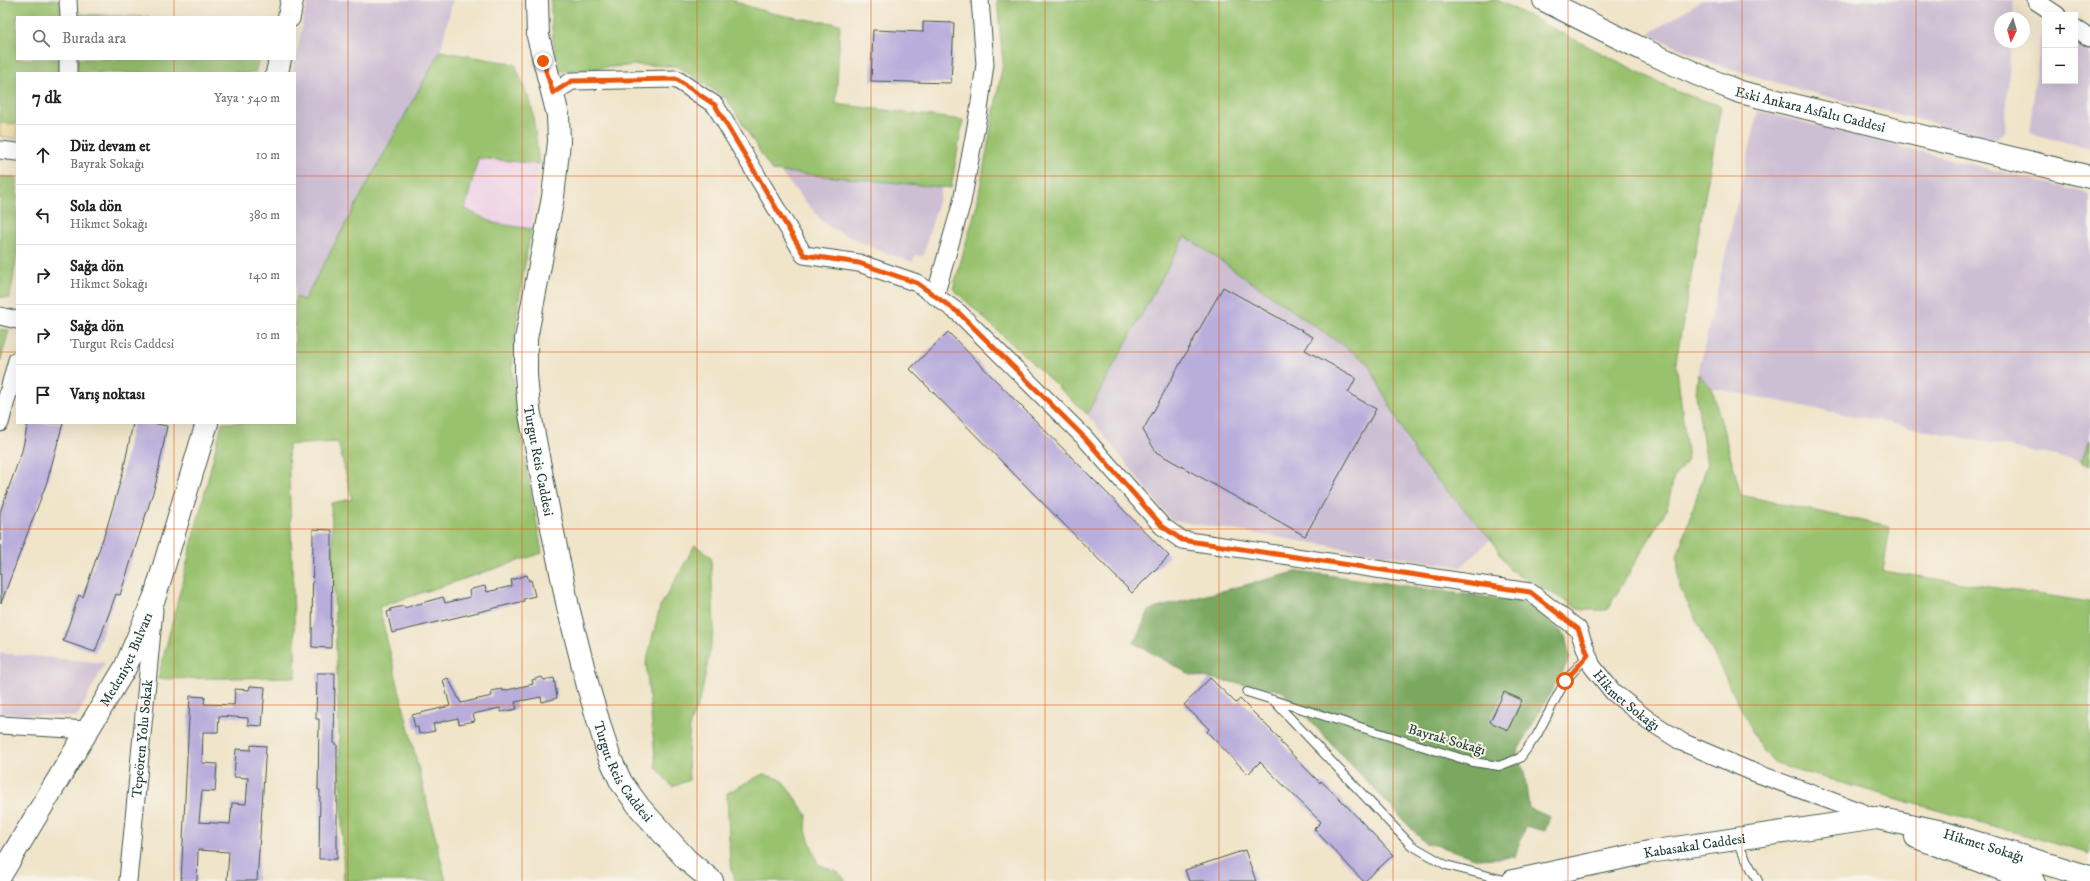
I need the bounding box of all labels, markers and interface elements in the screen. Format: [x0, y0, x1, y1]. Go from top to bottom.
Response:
north arrow [1994, 12, 2030, 48]
map controls [2042, 12, 2078, 84]
button: + [2042, 12, 2078, 48]
search box [16, 16, 296, 60]
icon: search [30, 27, 52, 49]
text: Burada ara [62, 29, 126, 48]
button: − [2042, 48, 2078, 84]
route end [534, 52, 552, 70]
street label: Eski Ankara Asfaltı Caddesi [1733, 83, 1888, 137]
text: 7 dk [32, 87, 62, 109]
text: Yaya · 540 m [214, 90, 280, 106]
text: Düz devam et [70, 137, 150, 156]
icon: ahead [32, 144, 54, 166]
text: 10 m [256, 147, 280, 163]
text: Bayrak Sokağı [70, 156, 144, 172]
text: Sola dön [70, 197, 122, 216]
icon: left [32, 204, 54, 226]
text: 380 m [249, 207, 280, 223]
text: Hikmet Sokağı [70, 216, 148, 232]
text: Sağa dön [70, 257, 124, 276]
icon: right [32, 264, 54, 286]
text: 140 m [248, 267, 280, 283]
text: Hikmet Sokağı [70, 276, 148, 292]
text: Sağa dön [70, 317, 124, 336]
icon: right [32, 324, 54, 346]
text: 10 m [256, 327, 280, 343]
text: Turgut Reis Caddesi [70, 336, 174, 352]
icon: arrive [32, 384, 54, 406]
text: Varış noktası [70, 385, 145, 404]
street label: Turgut Reis Caddesi [518, 404, 557, 518]
street label: Medeniyet Bulvarı [96, 609, 157, 710]
street label: Hikmet Sokağı [1589, 666, 1663, 735]
route start [1556, 672, 1574, 690]
street label: Tepeören Yolu Sokak [128, 679, 157, 799]
street label: Turgut Reis Caddesi [589, 719, 657, 826]
street label: Bayrak Sokağı [1406, 720, 1488, 760]
street label: Hikmet Sokağı [1941, 825, 2027, 867]
street label: Kabasakal Caddesi [1642, 830, 1747, 863]

